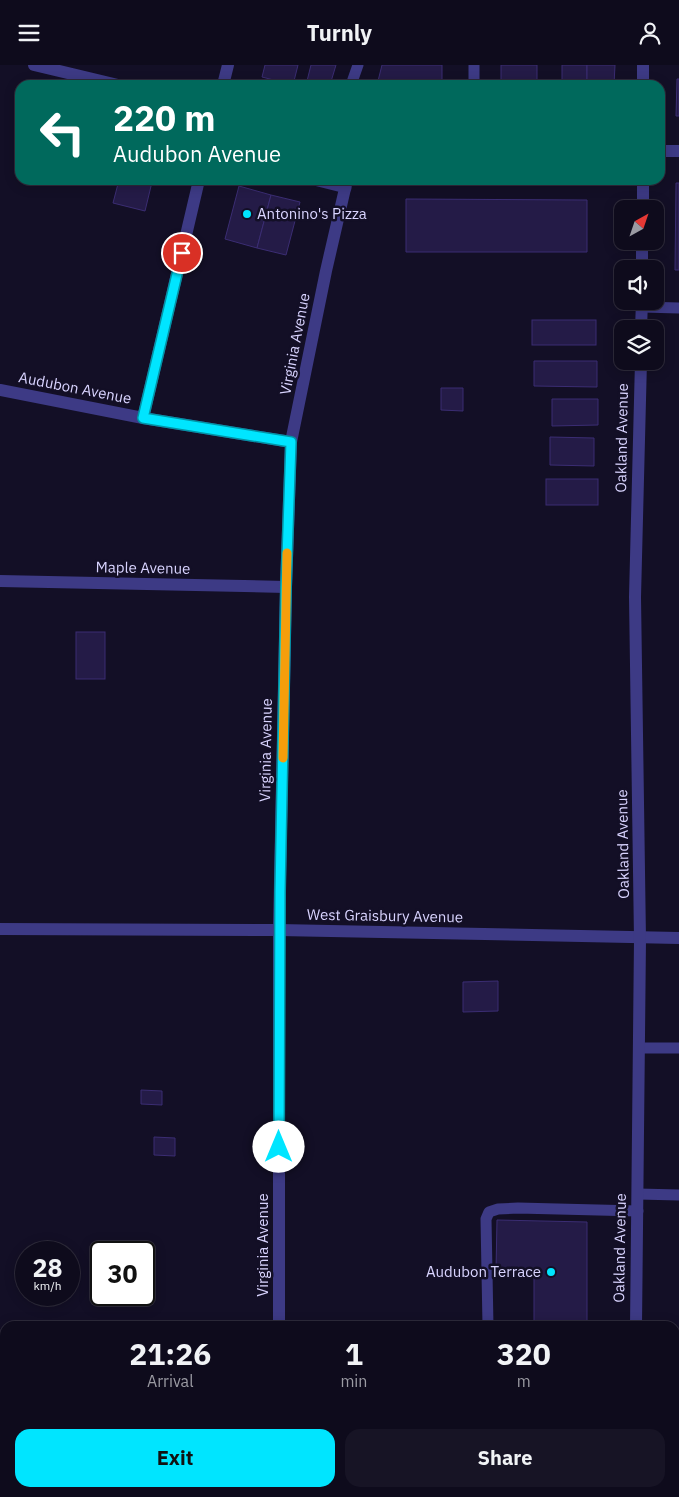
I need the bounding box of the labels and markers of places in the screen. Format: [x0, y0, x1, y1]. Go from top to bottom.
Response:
place label: Antonino's Pizza [257, 204, 367, 223]
marker: Antonino's Pizza [241, 208, 253, 220]
pin [161, 232, 203, 274]
place label: Audubon Terrace [426, 1262, 541, 1281]
marker: Audubon Terrace [545, 1266, 557, 1278]

